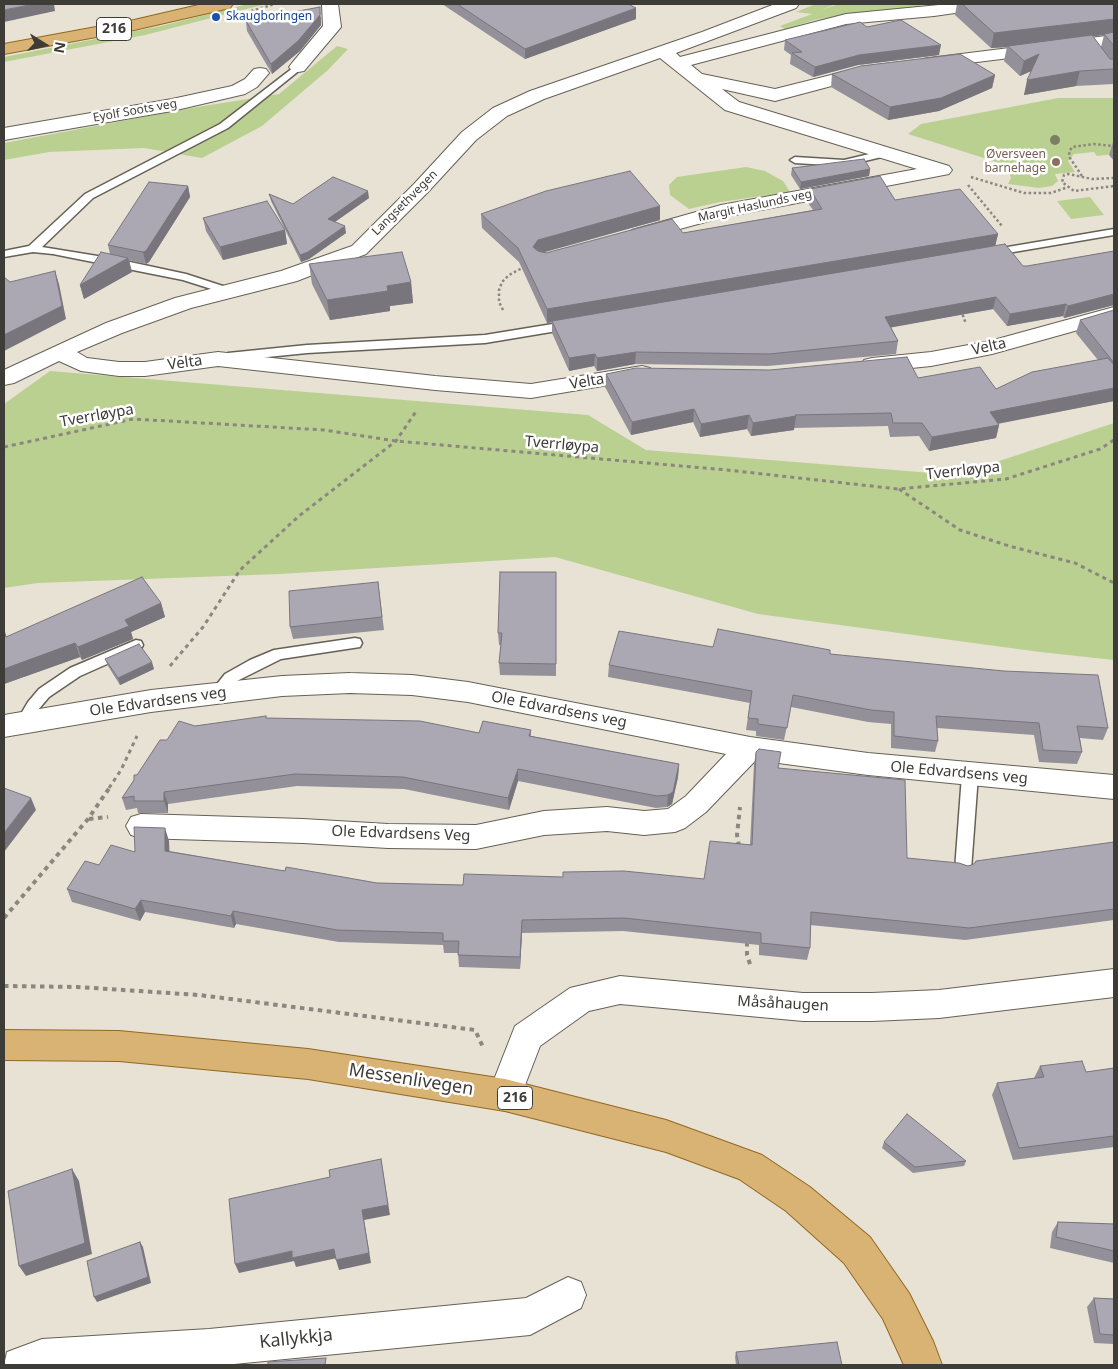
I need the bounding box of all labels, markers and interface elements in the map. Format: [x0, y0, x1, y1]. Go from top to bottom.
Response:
place label: Skaugboringen [226, 10, 312, 24]
marker: Skaugboringen [210, 11, 222, 23]
road number: 216 [96, 18, 132, 40]
north arrow [20, 20, 70, 70]
text: N [50, 40, 71, 55]
street label: Eyolf Soots veg [92, 97, 178, 125]
place label: Øversveen barnehage [984, 148, 1046, 176]
marker: Øversveen barnehage [1050, 156, 1062, 168]
street label: Langsethvegen [369, 167, 441, 239]
street label: Margit Haslunds veg [697, 187, 813, 225]
street label: Velta [970, 334, 1008, 360]
street label: Velta [166, 352, 204, 374]
street label: Velta [568, 370, 606, 394]
street label: Tverrløypa [59, 401, 135, 431]
street label: Tverrløypa [524, 433, 600, 457]
street label: Tverrløypa [925, 458, 1001, 484]
street label: Ole Edvardsens veg [88, 683, 228, 721]
street label: Ole Edvardsens veg [490, 688, 628, 732]
street label: Ole Edvardsens veg [889, 758, 1029, 788]
street label: Ole Edvardsens Veg [331, 823, 471, 845]
street label: Måsåhaugen [737, 993, 829, 1015]
street label: Messenlivegen [347, 1059, 475, 1101]
road number: 216 [498, 1086, 532, 1110]
street label: Kallykkja [258, 1324, 334, 1354]

